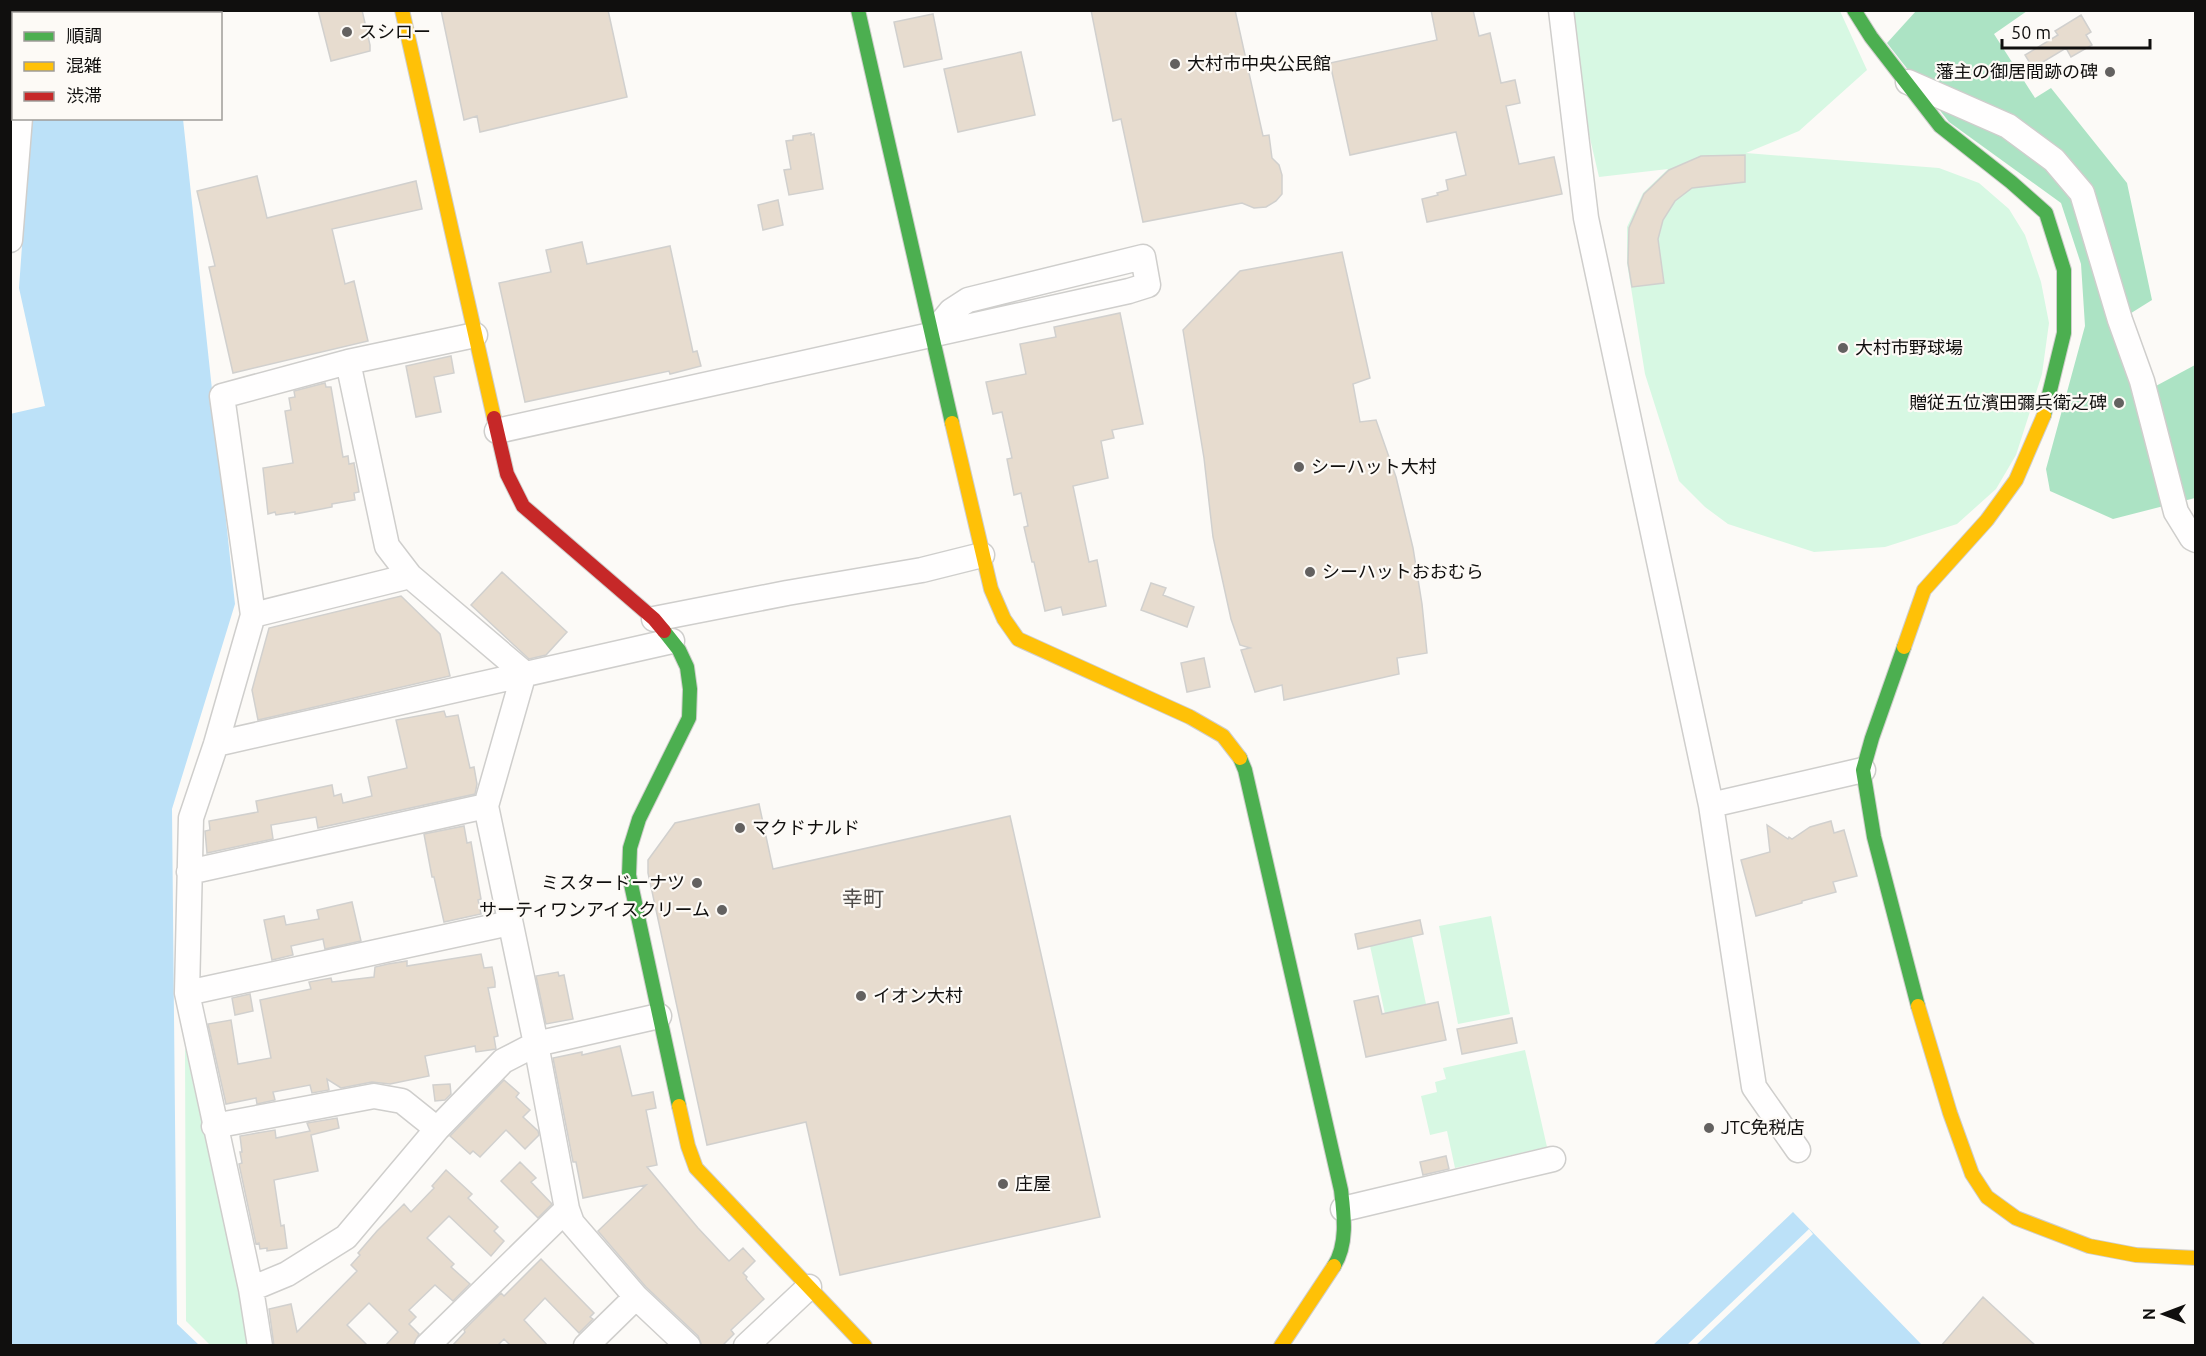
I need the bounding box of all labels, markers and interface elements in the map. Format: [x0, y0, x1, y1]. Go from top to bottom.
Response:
legend [12, 12, 222, 120]
scale bar [2002, 12, 2150, 50]
place label: スシロー [359, 21, 431, 41]
text: 50 m [2011, 22, 2051, 42]
text: 順調 [66, 25, 102, 45]
marker: スシロー [340, 25, 354, 39]
place label: 大村市中央公民館 [1187, 53, 1331, 73]
text: 混雑 [66, 55, 102, 75]
marker: 大村市中央公民館 [1168, 57, 1182, 71]
place label: 藩主の御居間跡の碑 [1936, 61, 2098, 81]
marker: 藩主の御居間跡の碑 [2103, 65, 2117, 79]
text: 渋滞 [66, 85, 102, 105]
place label: 大村市野球場 [1855, 337, 1963, 357]
marker: 大村市野球場 [1836, 341, 1850, 355]
place label: 贈従五位濱田彌兵衛之碑 [1909, 392, 2107, 412]
marker: 贈従五位濱田彌兵衛之碑 [2112, 396, 2126, 410]
place label: シーハット大村 [1311, 456, 1437, 476]
marker: シーハット大村 [1292, 460, 1306, 474]
place label: シーハットおおむら [1322, 561, 1484, 581]
marker: シーハットおおむら [1303, 565, 1317, 579]
place label: マクドナルド [752, 817, 860, 837]
marker: マクドナルド [733, 821, 747, 835]
place label: ミスタードーナツ [541, 872, 685, 892]
marker: ミスタードーナツ [690, 876, 704, 890]
district label: 幸町 [842, 886, 884, 910]
place label: サーティワンアイスクリーム [479, 899, 710, 919]
marker: サーティワンアイスクリーム [715, 903, 729, 917]
place label: イオン大村 [873, 985, 963, 1005]
marker: イオン大村 [854, 989, 868, 1003]
place label: JTC免税店 [1721, 1117, 1805, 1137]
marker: JTC免税店 [1702, 1121, 1716, 1135]
place label: 庄屋 [1015, 1173, 1051, 1193]
marker: 庄屋 [996, 1177, 1010, 1191]
north arrow [2134, 1284, 2194, 1344]
text: N [2140, 1308, 2158, 1320]

